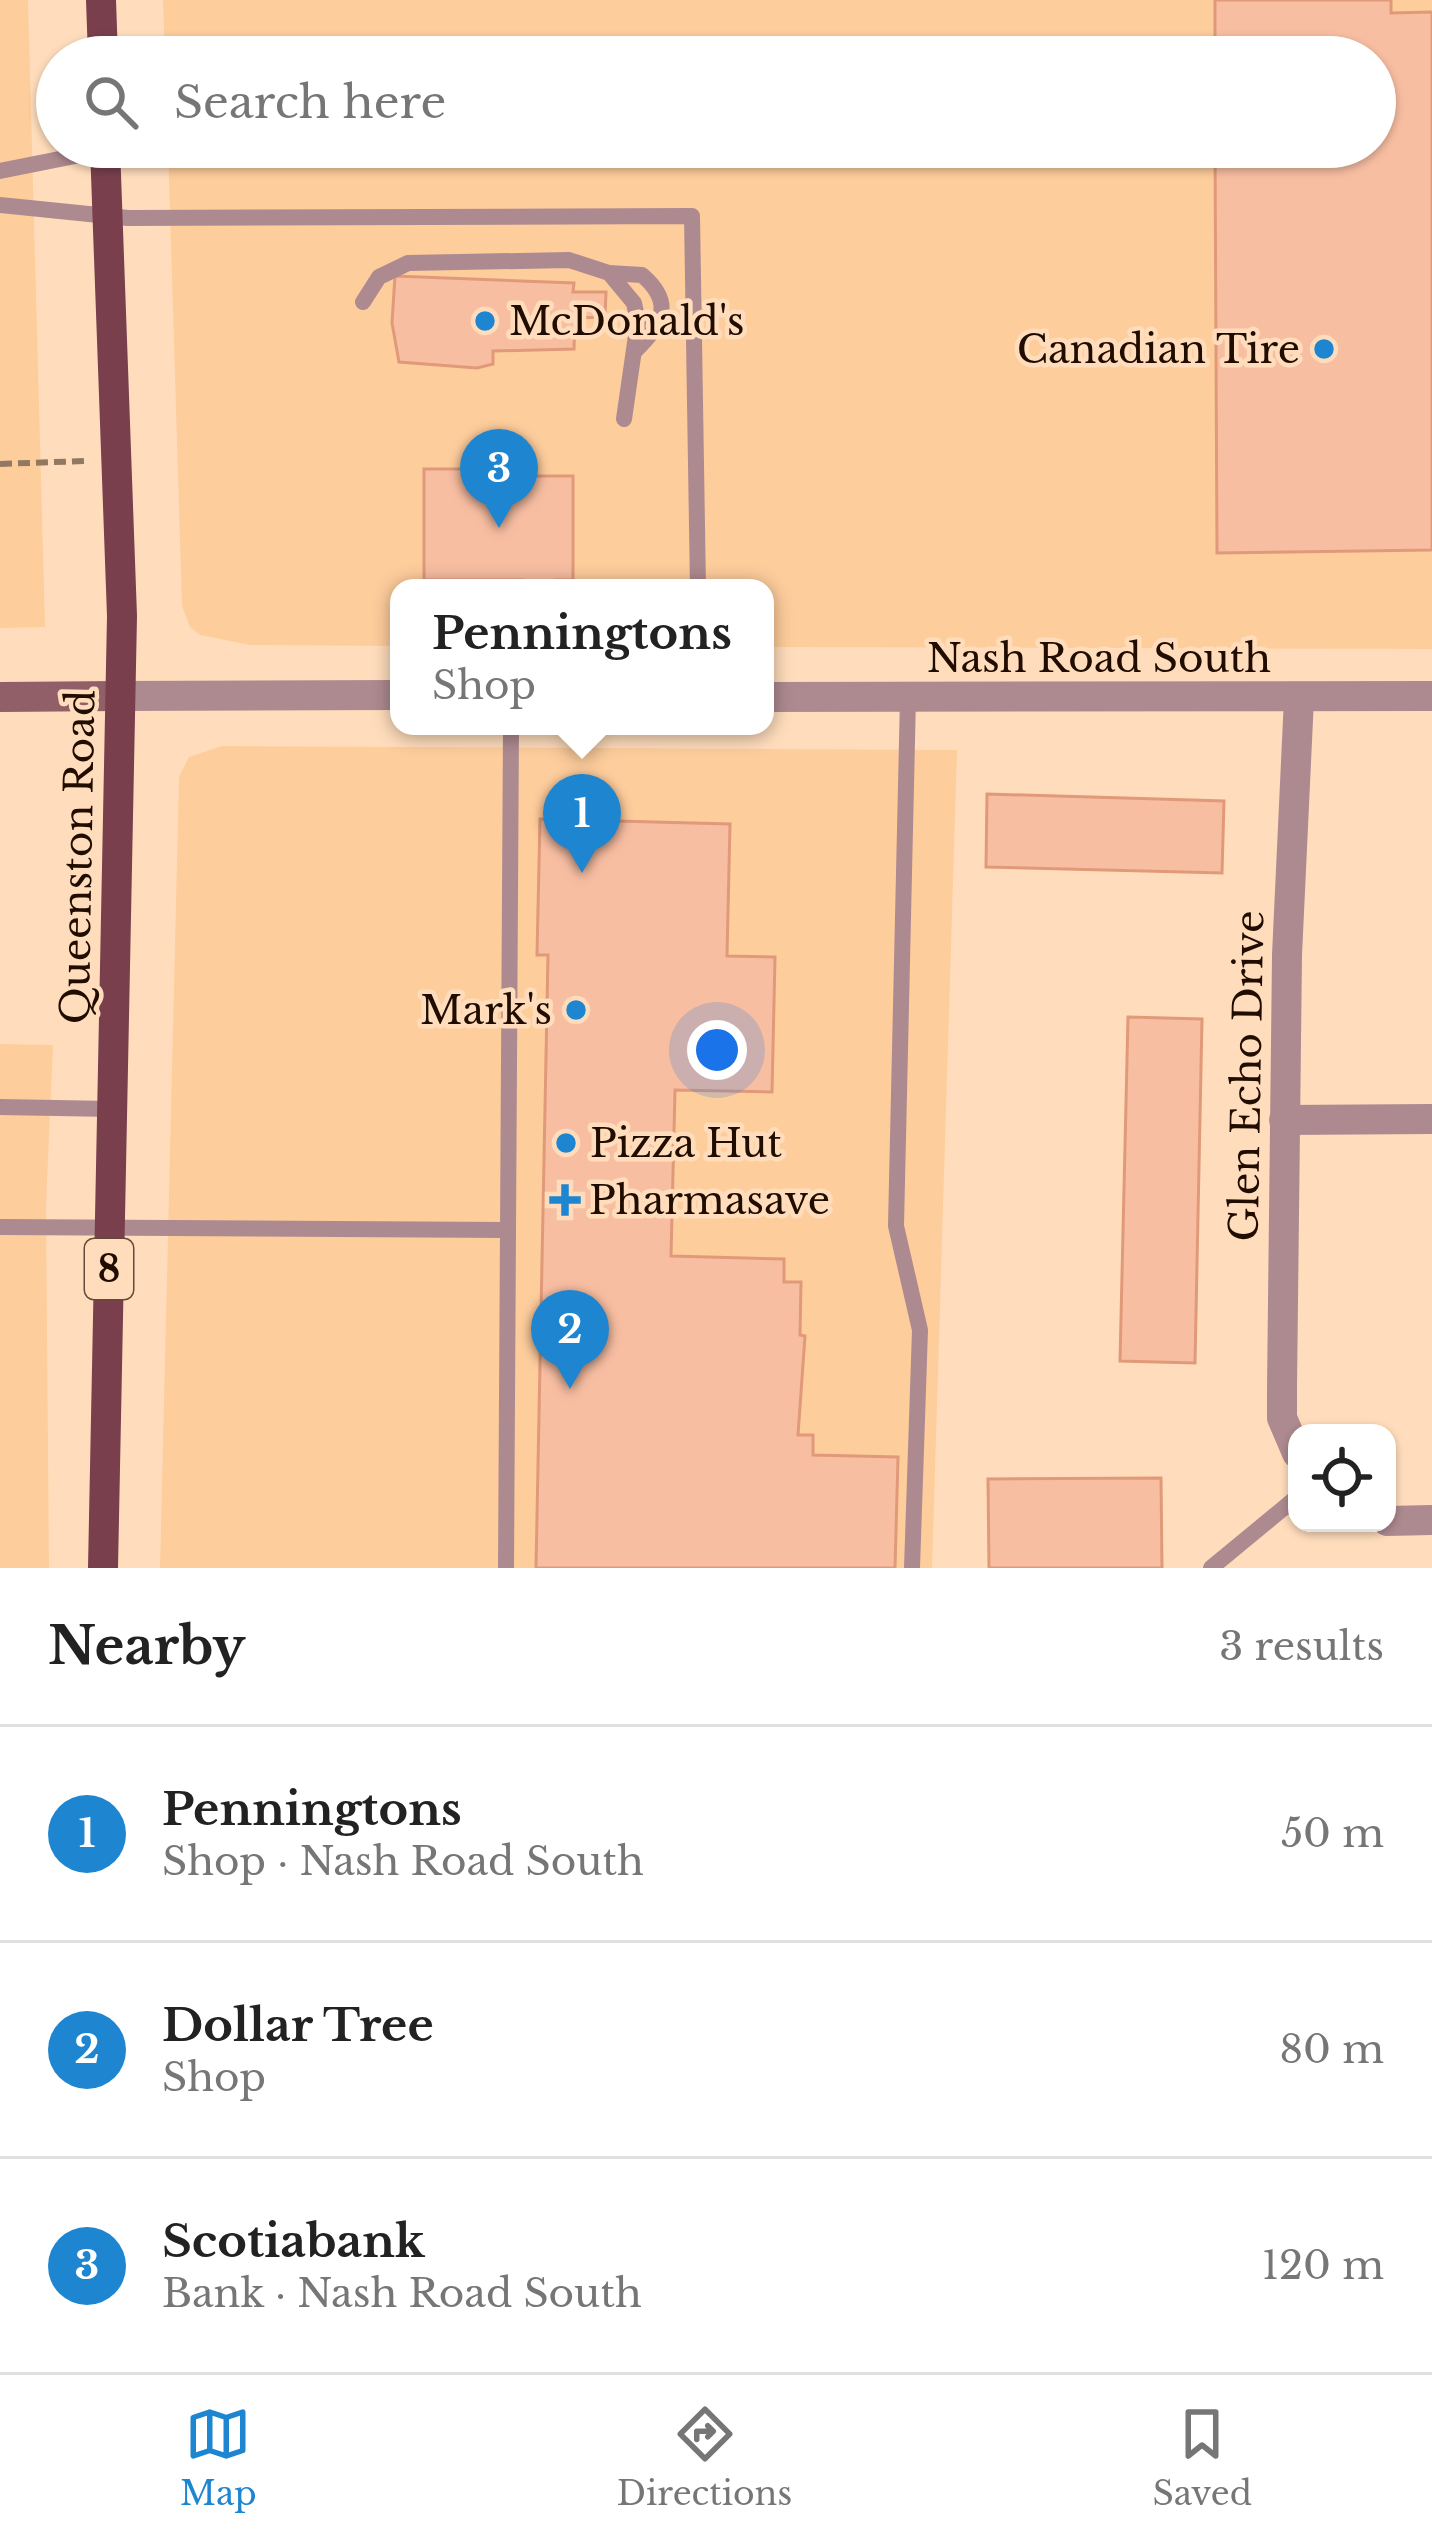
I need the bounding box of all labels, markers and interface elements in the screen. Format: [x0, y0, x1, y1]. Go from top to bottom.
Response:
search box [36, 36, 1396, 168]
icon: search [78, 69, 144, 135]
text: Search here [174, 74, 446, 130]
place label: McDonald's [509, 297, 744, 346]
marker: McDonald's [472, 308, 498, 334]
place label: Canadian Tire [1017, 325, 1300, 374]
marker: Canadian Tire [1311, 336, 1337, 362]
pin: 3 [460, 429, 538, 528]
popup [390, 579, 774, 735]
text: Penningtons [432, 605, 732, 661]
street label: Nash Road South [927, 634, 1271, 683]
text: Shop [432, 661, 536, 710]
street label: Queenston Road [51, 689, 105, 1025]
pin: 1 [543, 774, 621, 873]
street label: Glen Echo Drive [1220, 910, 1274, 1242]
place label: Mark's [420, 986, 552, 1035]
marker: Mark's [563, 997, 589, 1023]
your location [687, 1020, 747, 1080]
place label: Pizza Hut [590, 1119, 782, 1168]
marker: Pizza Hut [553, 1130, 579, 1156]
place label: Pharmasave [589, 1176, 830, 1225]
marker: Pharmasave [552, 1187, 578, 1213]
road number: 8 [85, 1239, 133, 1299]
pin: 2 [531, 1290, 609, 1389]
map controls [1288, 1424, 1396, 1532]
button: locate [1288, 1424, 1396, 1532]
text: Nearby [48, 1615, 245, 1678]
text: 3 results [1219, 1622, 1384, 1671]
text: Penningtons [162, 1781, 462, 1837]
text: 1 [78, 1809, 96, 1858]
text: 50 m [1281, 1809, 1384, 1858]
text: Shop · Nash Road South [162, 1837, 644, 1886]
text: Dollar Tree [162, 1997, 434, 2053]
text: 2 [74, 2025, 100, 2074]
text: 80 m [1279, 2025, 1384, 2074]
text: Shop [162, 2053, 266, 2102]
text: Scotiabank [162, 2213, 425, 2269]
text: 3 [75, 2241, 99, 2290]
text: 120 m [1262, 2241, 1384, 2290]
text: Bank · Nash Road South [162, 2269, 642, 2318]
tab: Map [180, 2401, 257, 2514]
tab: Directions [617, 2401, 792, 2514]
tab: Saved [1152, 2401, 1252, 2514]

